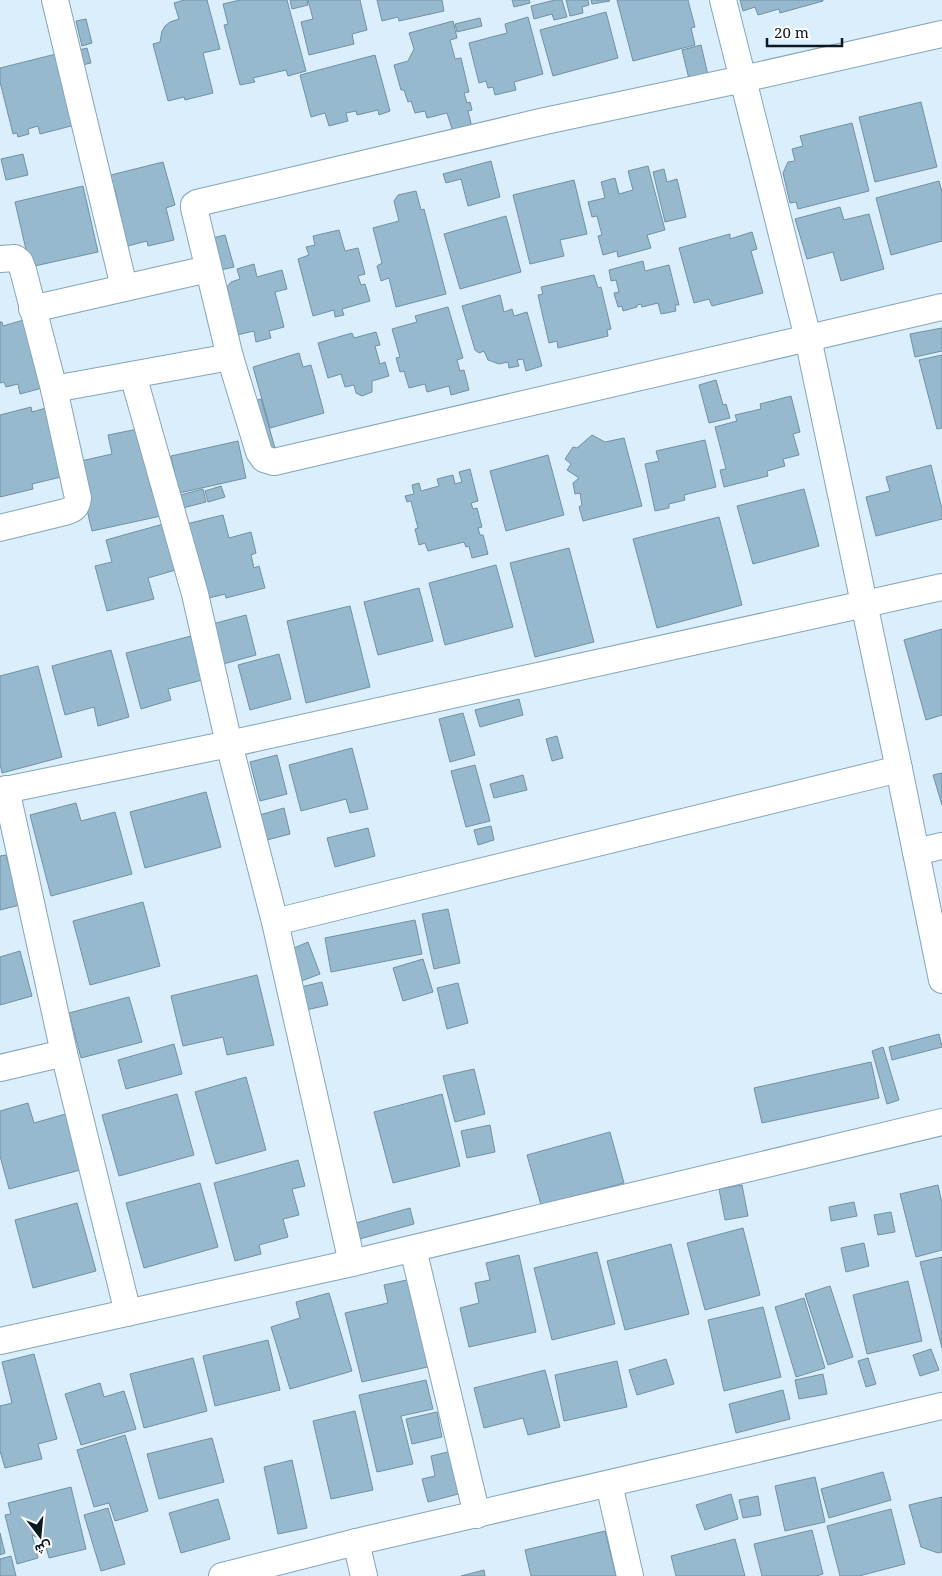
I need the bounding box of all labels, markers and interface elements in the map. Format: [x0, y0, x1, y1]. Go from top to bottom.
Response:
scale bar [767, 15, 842, 47]
text: 20 m [774, 22, 809, 42]
north arrow [15, 1511, 65, 1561]
text: ش [33, 1538, 54, 1560]

